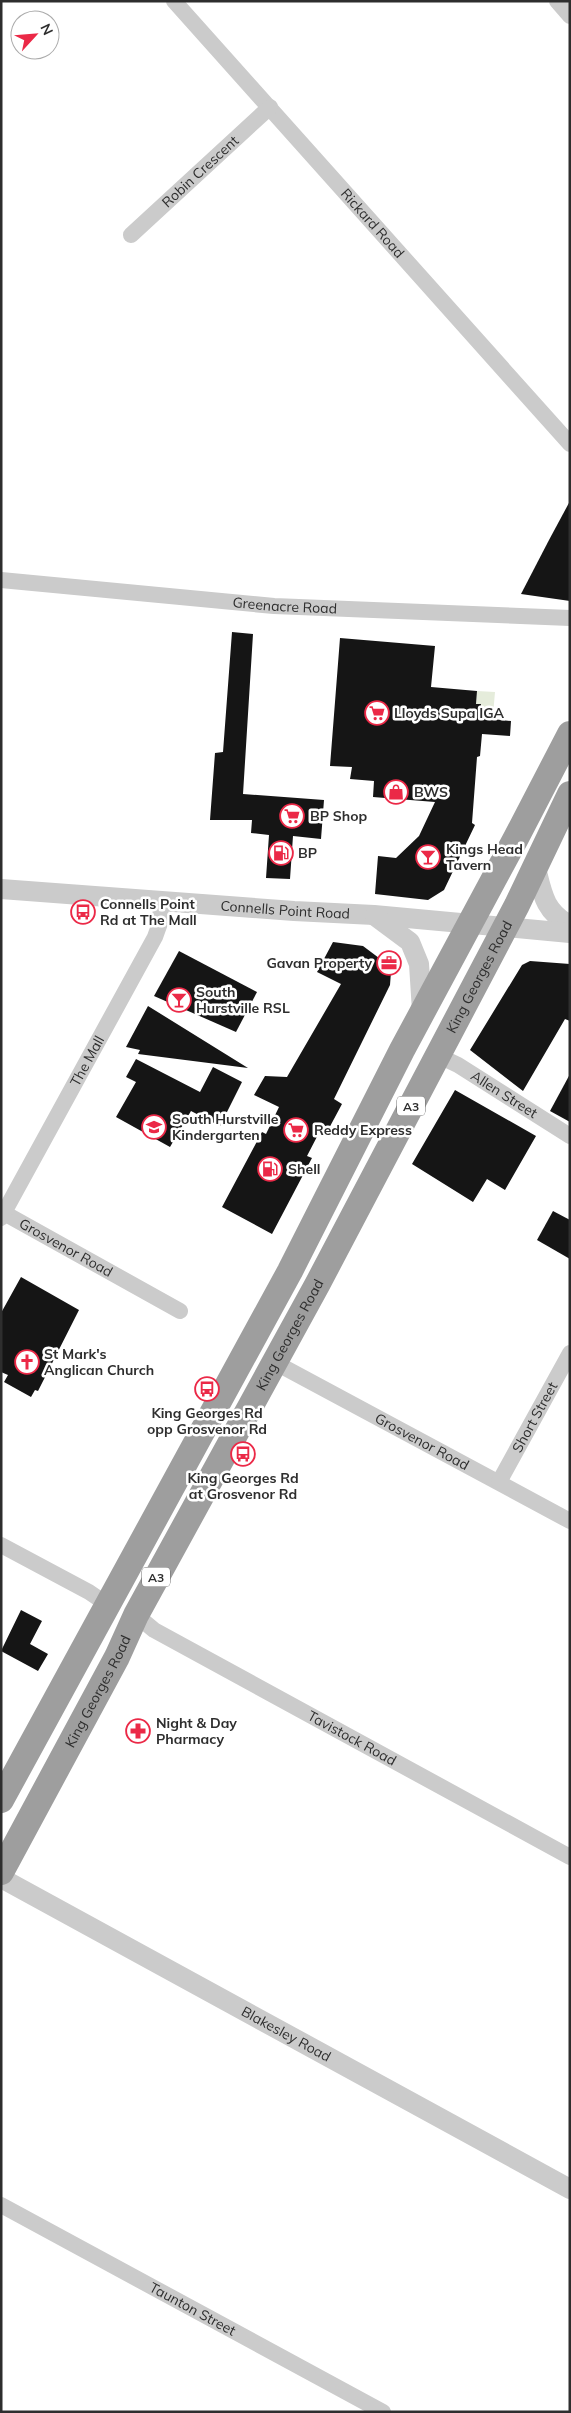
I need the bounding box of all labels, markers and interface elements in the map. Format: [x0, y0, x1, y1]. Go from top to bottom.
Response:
north arrow [10, 10, 60, 60]
text: N [36, 21, 57, 38]
street label: Robin Crescent [158, 131, 242, 211]
street label: Rickard Road [337, 185, 408, 262]
street label: Greenacre Road [232, 593, 337, 618]
supermarket icon: Lloyds Supa IGA [364, 700, 390, 726]
place label: Lloyds Supa IGA [394, 704, 505, 722]
shop icon: BWS [383, 779, 409, 805]
place label: BWS [414, 783, 448, 801]
supermarket icon: BP Shop [279, 803, 305, 829]
place label: BP Shop [310, 807, 368, 825]
fuel station icon: BP [268, 840, 294, 866]
place label: Kings Head Tavern [446, 840, 523, 874]
place label: BP [298, 844, 317, 862]
bar icon: Kings Head Tavern [415, 844, 441, 870]
place label: Connells Point Rd at The Mall [100, 895, 197, 929]
street label: Connells Point Road [220, 897, 350, 923]
bus stop icon: Connells Point Rd at The Mall [70, 899, 96, 925]
street label: King Georges Road [442, 918, 516, 1036]
office icon: Gavan Property [376, 950, 402, 976]
place label: Gavan Property [266, 954, 372, 972]
place label: South Hurstville RSL [196, 983, 290, 1017]
bar icon: South Hurstville RSL [166, 987, 192, 1013]
street label: The Mall [66, 1033, 108, 1090]
street label: Allen Street [468, 1067, 541, 1122]
road number: A3 [397, 1096, 425, 1116]
place label: South Hurstville Kindergarten [172, 1110, 279, 1144]
school or university icon: South Hurstville Kindergarten [141, 1114, 167, 1140]
supermarket icon: Reddy Express [283, 1117, 309, 1143]
place label: Reddy Express [314, 1121, 412, 1139]
fuel station icon: Shell [257, 1156, 283, 1182]
place label: Shell [288, 1160, 320, 1178]
street label: Grosvenor Road [16, 1214, 116, 1281]
street label: King Georges Road [252, 1276, 328, 1394]
place label: St Mark's Anglican Church [44, 1345, 154, 1379]
church icon: St Mark's Anglican Church [14, 1349, 40, 1375]
bus stop icon: King Georges Rd opp Grosvenor Rd [194, 1376, 220, 1402]
street label: Short Street [508, 1379, 561, 1456]
place label: King Georges Rd opp Grosvenor Rd [147, 1404, 267, 1438]
street label: Grosvenor Road [372, 1409, 472, 1474]
bus stop icon: King Georges Rd at Grosvenor Rd [230, 1441, 256, 1467]
place label: King Georges Rd at Grosvenor Rd [187, 1469, 299, 1503]
road number: A3 [142, 1568, 170, 1586]
street label: King Georges Road [61, 1632, 135, 1751]
street label: Tavistock Road [305, 1707, 400, 1770]
place label: Night & Day Pharmacy [156, 1714, 237, 1748]
pharmacy icon: Night & Day Pharmacy [125, 1718, 151, 1744]
street label: Blakesley Road [238, 2002, 334, 2066]
street label: Taunton Street [146, 2278, 239, 2340]

